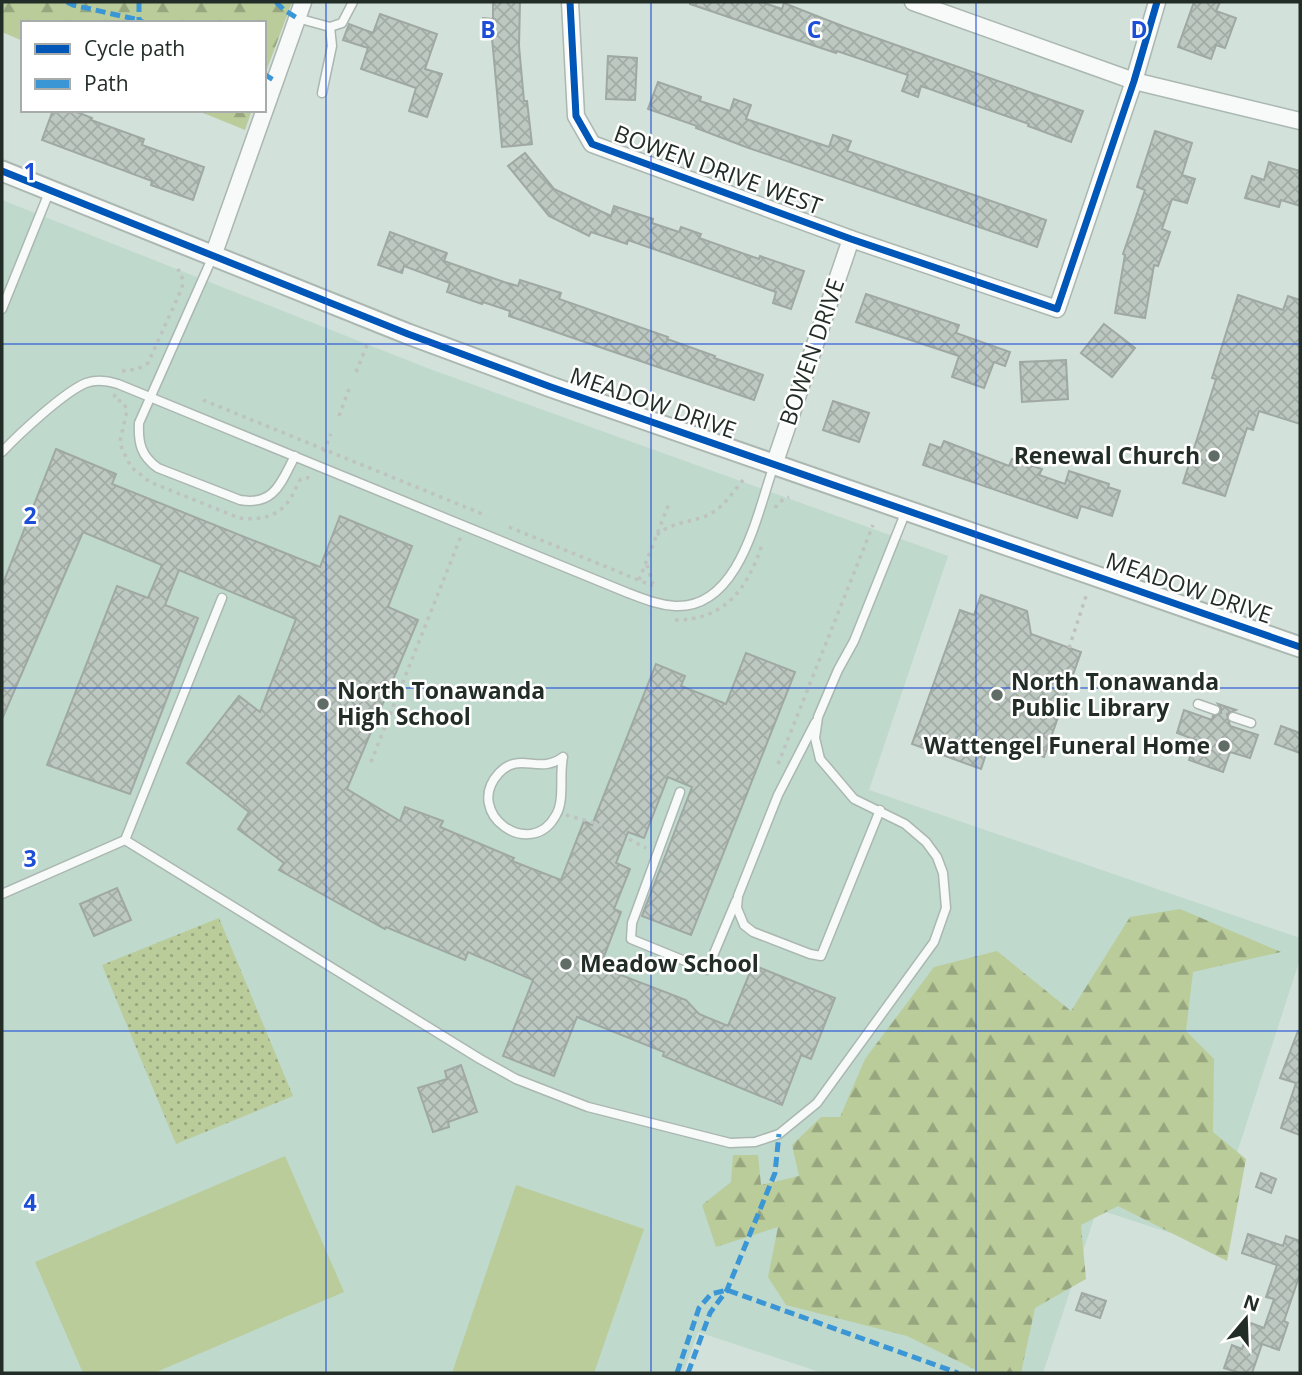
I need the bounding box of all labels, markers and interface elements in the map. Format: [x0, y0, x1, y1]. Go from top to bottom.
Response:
text: B [480, 13, 496, 45]
text: C [807, 13, 821, 45]
text: D [1130, 13, 1148, 45]
legend [21, 21, 266, 112]
text: Cycle path [84, 34, 185, 62]
text: Path [84, 69, 129, 97]
street label: BOWEN DRIVE WEST [610, 117, 827, 222]
text: 1 [23, 155, 37, 187]
street label: BOWEN DRIVE [771, 274, 851, 430]
street label: MEADOW DRIVE [566, 359, 741, 445]
place label: Renewal Church [1014, 439, 1200, 471]
marker: Renewal Church [1206, 448, 1222, 464]
text: 2 [23, 499, 37, 531]
street label: MEADOW DRIVE [1102, 544, 1277, 630]
place label: North Tonawanda Public Library [1011, 665, 1219, 723]
place label: North Tonawanda High School [337, 674, 545, 732]
marker: North Tonawanda Public Library [989, 687, 1005, 703]
marker: North Tonawanda High School [315, 696, 331, 712]
place label: Wattengel Funeral Home [924, 729, 1210, 761]
marker: Wattengel Funeral Home [1216, 738, 1232, 754]
text: 3 [23, 842, 37, 874]
place label: Meadow School [580, 947, 759, 979]
marker: Meadow School [558, 956, 574, 972]
text: 4 [23, 1186, 37, 1218]
north arrow [1211, 1284, 1281, 1354]
text: N [1240, 1288, 1263, 1318]

